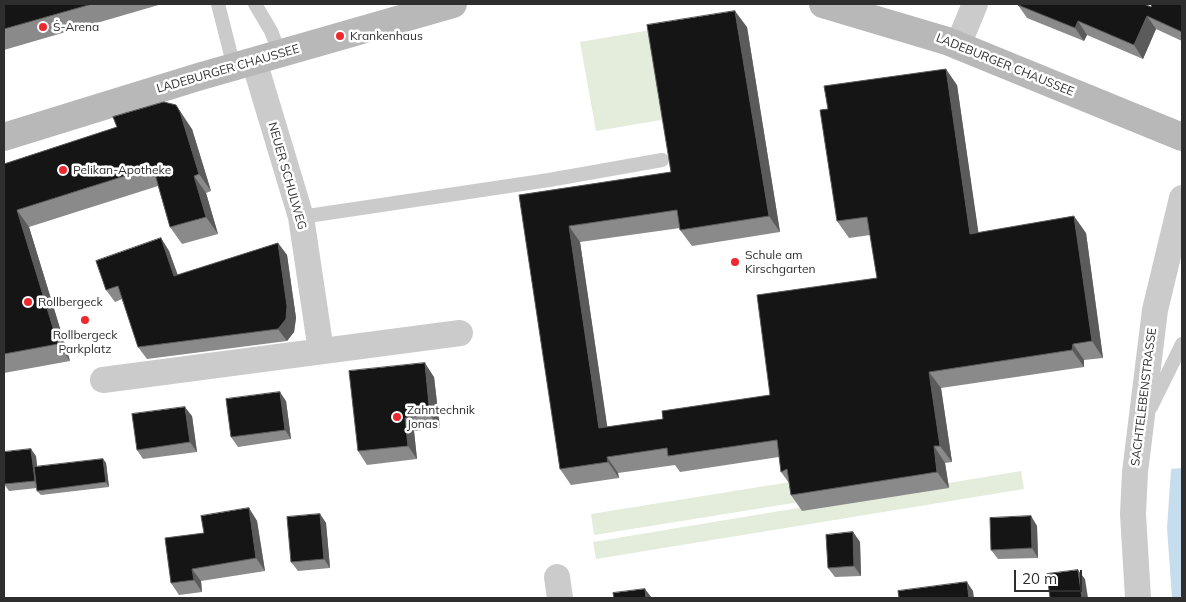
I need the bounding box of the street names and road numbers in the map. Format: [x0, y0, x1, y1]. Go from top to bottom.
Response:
street label: LADEBURGER CHAUSSEE [934, 31, 1076, 99]
street label: LADEBURGER CHAUSSEE [155, 42, 301, 96]
street label: NEUER SCHULWEG [265, 120, 309, 232]
street label: SACHTELEBENSTRASSE [1128, 327, 1160, 467]

